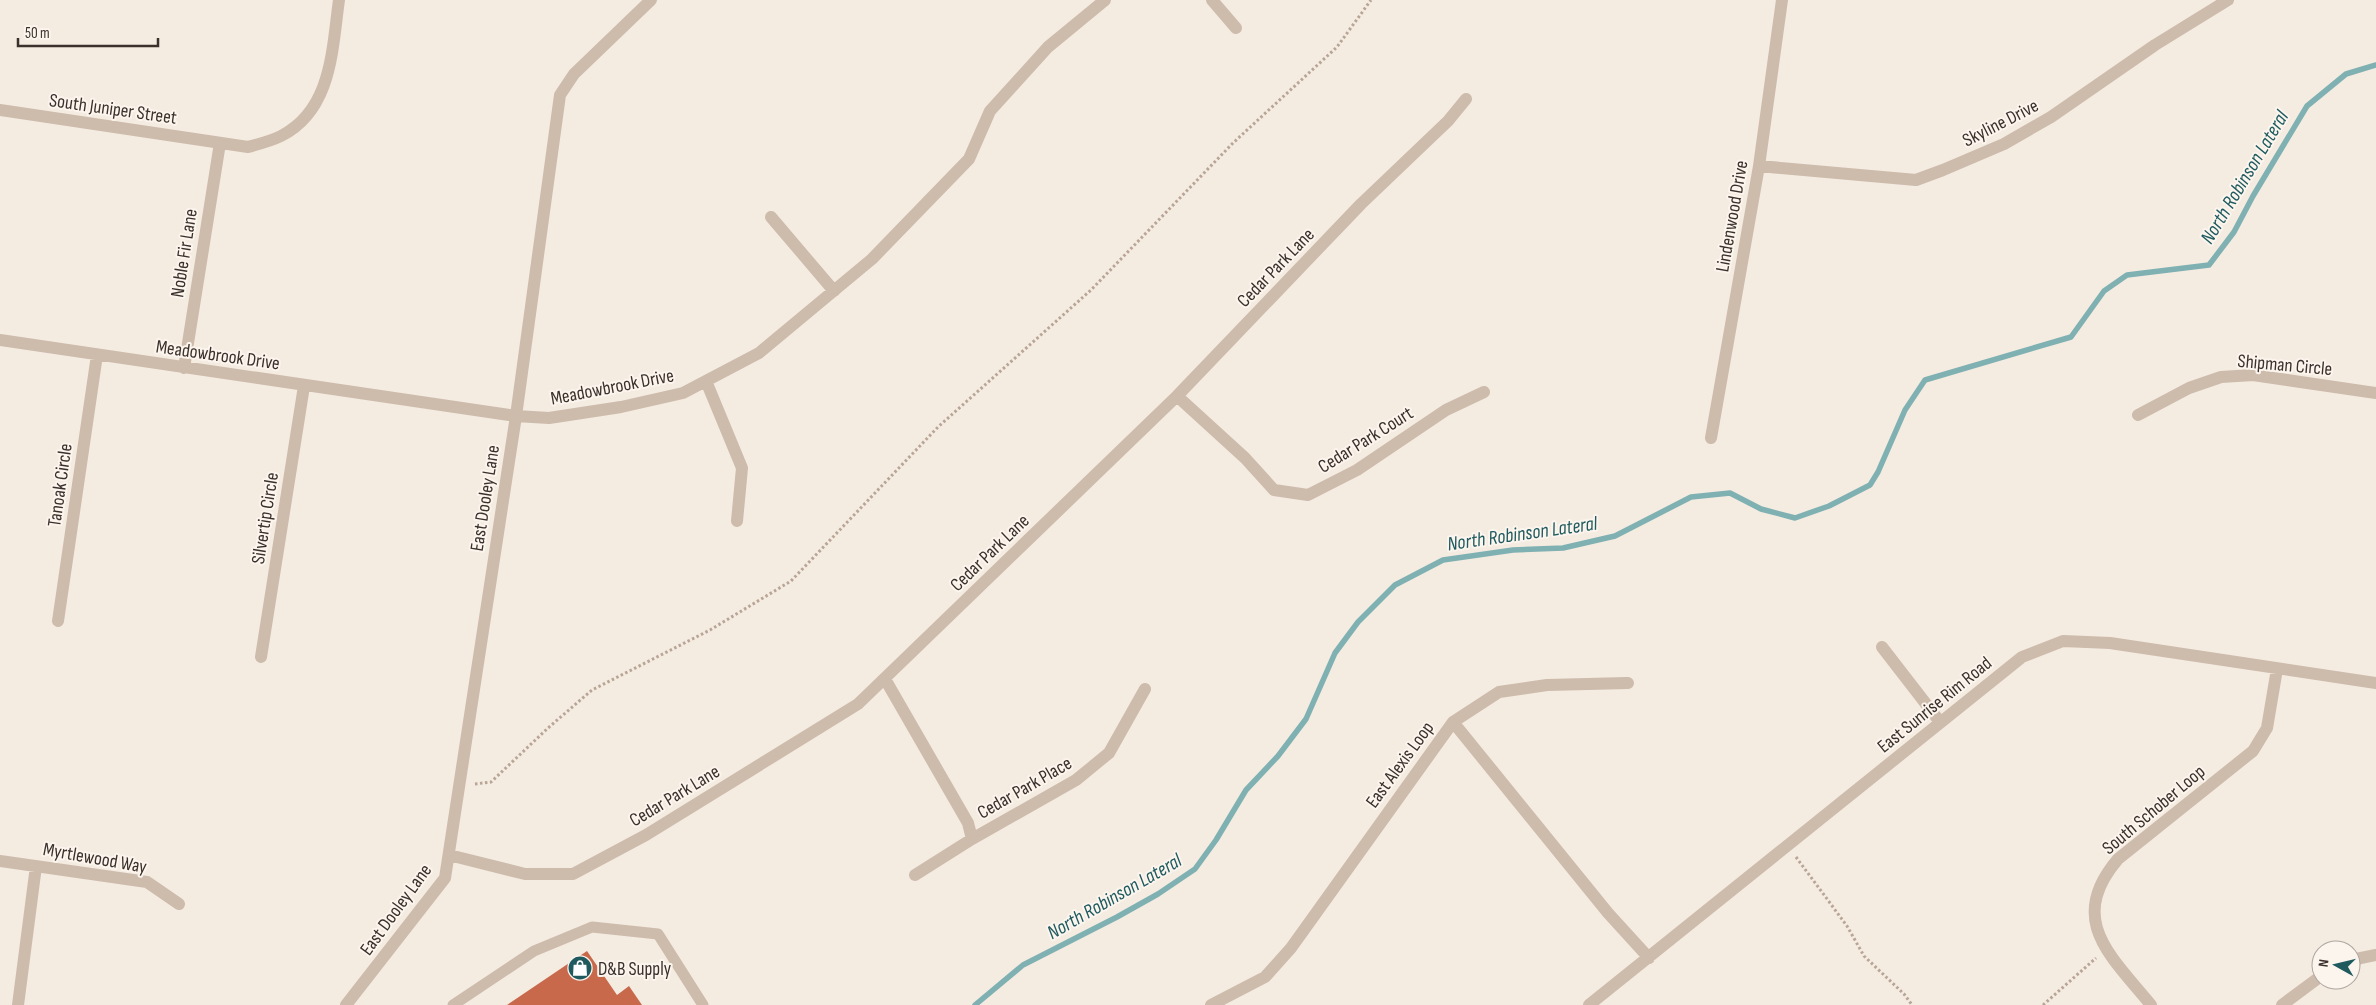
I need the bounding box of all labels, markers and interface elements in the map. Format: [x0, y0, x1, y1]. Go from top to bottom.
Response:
scale bar [18, 15, 158, 47]
text: 50 m [25, 24, 50, 43]
street label: South Juniper Street [48, 89, 178, 130]
street label: Skyline Drive [1959, 94, 2043, 152]
water label: North Robinson Lateral [2196, 105, 2295, 248]
street label: Lindenwood Drive [1711, 159, 1754, 274]
street label: Noble Fir Lane [166, 207, 203, 299]
street label: Cedar Park Lane [1233, 224, 1320, 312]
street label: Meadowbrook Drive [154, 335, 281, 376]
street label: Shipman Circle [2237, 350, 2333, 381]
street label: Meadowbrook Drive [549, 364, 676, 411]
street label: Cedar Park Court [1314, 402, 1418, 479]
street label: Tanoak Circle [43, 442, 78, 528]
street label: East Dooley Lane [466, 444, 505, 553]
street label: Silvertip Circle [247, 471, 284, 566]
street label: Cedar Park Lane [946, 510, 1034, 597]
water label: North Robinson Lateral [1446, 511, 1600, 556]
street label: East Sunrise Rim Road [1873, 652, 1997, 758]
street label: East Alexis Loop [1361, 717, 1439, 812]
street label: Cedar Park Place [973, 752, 1076, 825]
street label: Cedar Park Lane [625, 760, 724, 832]
street label: South Schober Loop [2098, 760, 2210, 860]
street label: Myrtlewood Way [41, 838, 149, 879]
water label: North Robinson Lateral [1043, 848, 1187, 945]
street label: East Dooley Lane [355, 860, 437, 960]
north arrow [2311, 940, 2361, 990]
shop icon: D&B Supply [567, 955, 593, 981]
place label: D&B Supply [598, 958, 672, 981]
text: N [2315, 958, 2333, 968]

